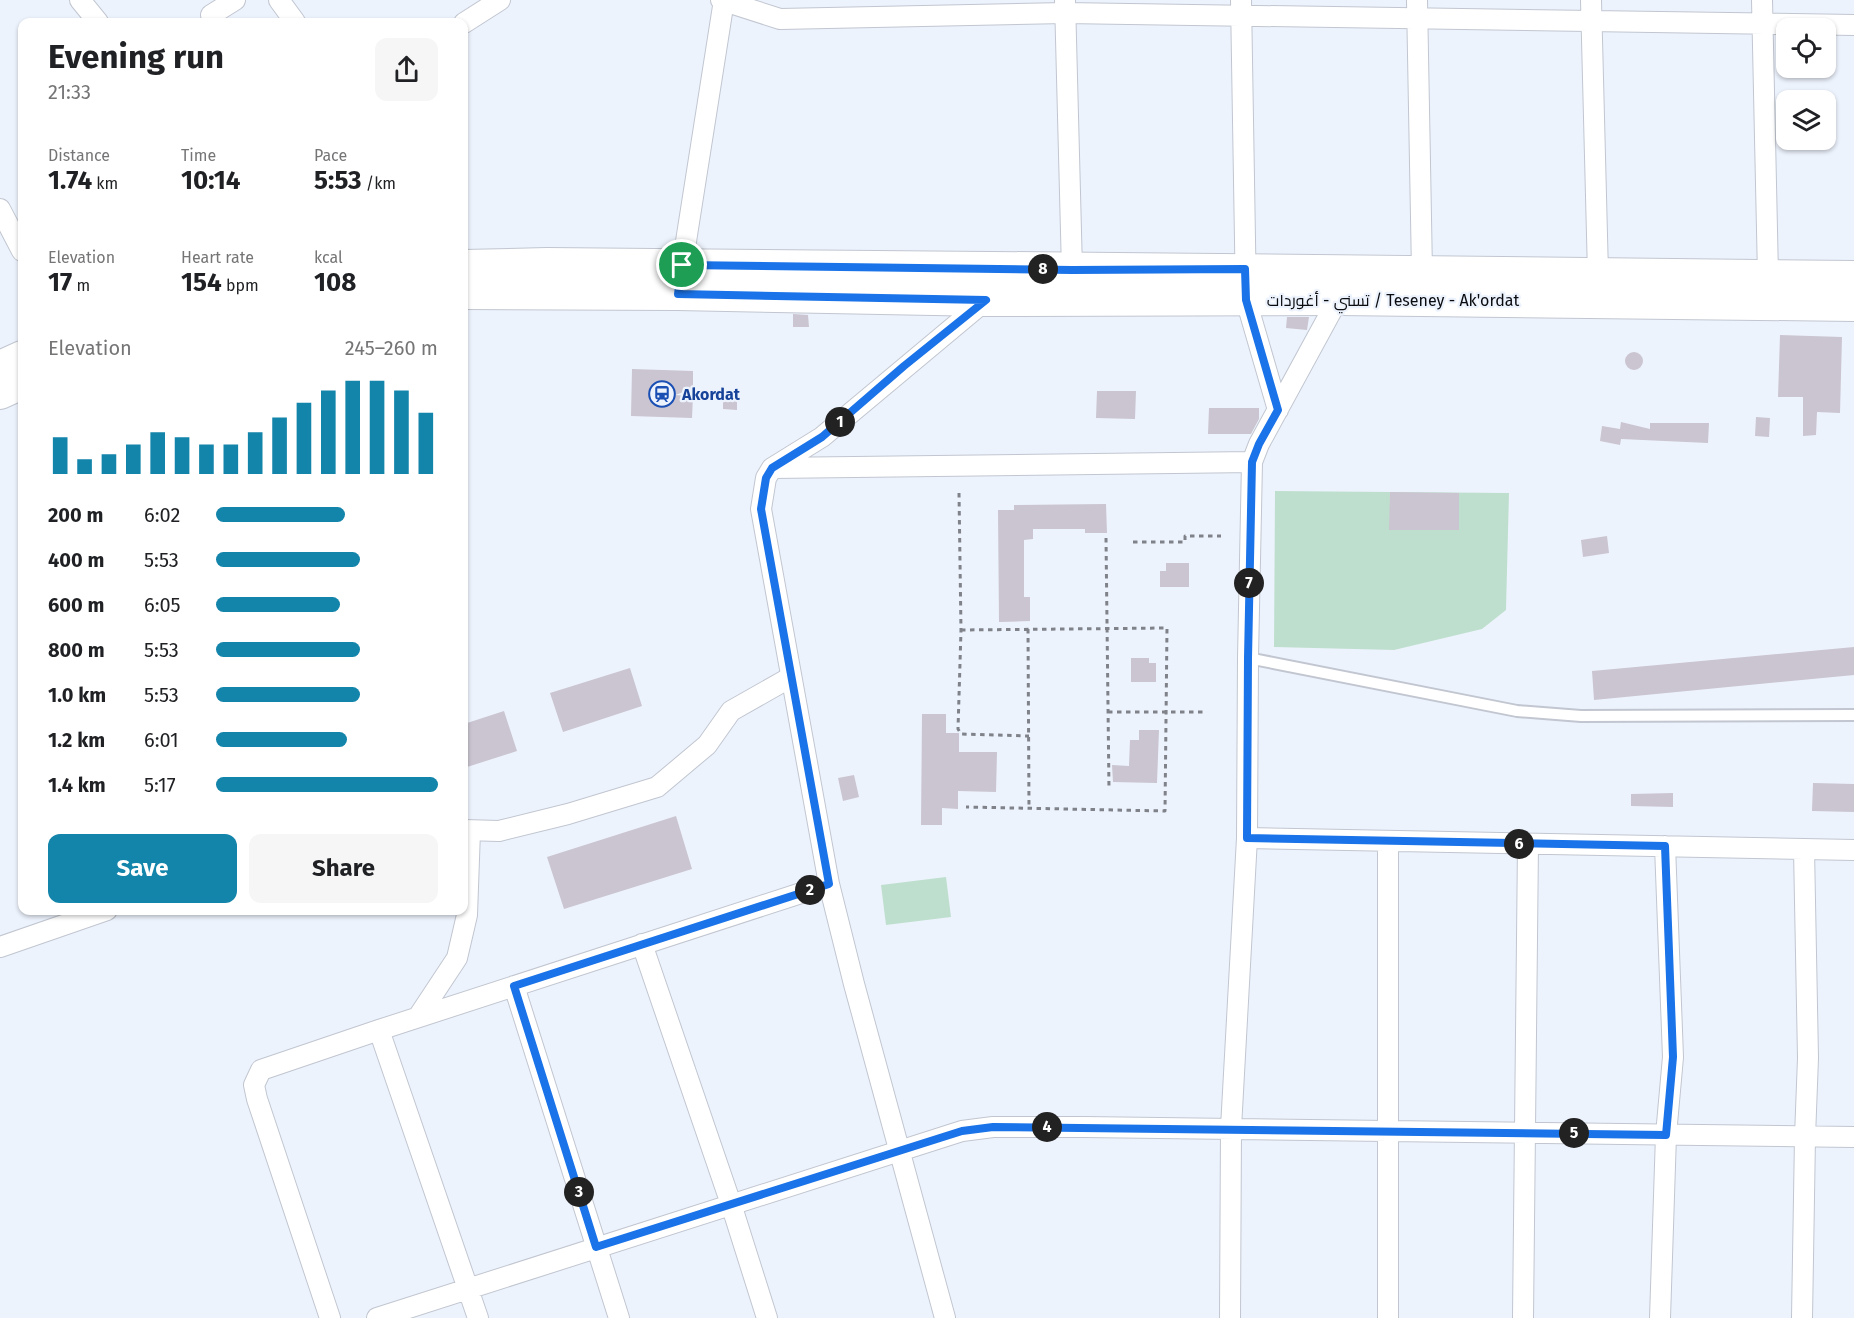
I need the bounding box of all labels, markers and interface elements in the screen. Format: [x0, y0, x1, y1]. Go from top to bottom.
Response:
map controls [1776, 18, 1836, 150]
button: locate [1776, 18, 1836, 78]
text: Evening run [48, 37, 224, 77]
button: share [375, 38, 438, 101]
text: 21:33 [48, 80, 91, 104]
button: layers [1776, 90, 1836, 150]
text: Distance [48, 146, 110, 165]
text: Time [181, 146, 216, 165]
text: Pace [314, 146, 347, 165]
text: 1.74 [48, 165, 92, 196]
text: 10:14 [181, 165, 240, 196]
text: 5:53 [314, 165, 362, 196]
text: km [92, 174, 118, 193]
text: /km [362, 174, 396, 193]
pin [656, 239, 707, 290]
text: Elevation [48, 248, 115, 267]
text: Heart rate [181, 248, 254, 267]
text: kcal [314, 248, 343, 267]
icon: arrive [665, 248, 698, 281]
pin: 8 [1028, 254, 1058, 284]
text: 8 [1038, 259, 1048, 278]
text: 17 [48, 267, 72, 298]
text: 154 [181, 267, 222, 298]
text: 108 [314, 267, 356, 298]
text: m [72, 276, 90, 295]
text: bpm [222, 276, 259, 295]
street label: تسني - أغوردات / Teseney - Ak'ordat [1267, 291, 1519, 314]
text: Elevation [48, 336, 132, 360]
text: 245–260 m [345, 336, 438, 360]
station icon: Akordat [647, 379, 677, 409]
place label: Akordat [681, 385, 741, 404]
pin: 1 [825, 407, 855, 437]
text: 1 [836, 412, 844, 431]
text: 200 m [48, 503, 103, 527]
text: 6:02 [144, 503, 180, 527]
text: 400 m [48, 548, 104, 572]
text: 5:53 [144, 548, 179, 572]
pin: 7 [1234, 568, 1264, 598]
text: 7 [1245, 573, 1253, 592]
text: 600 m [48, 593, 104, 617]
text: 6:05 [144, 593, 181, 617]
text: 800 m [48, 638, 105, 662]
text: 5:53 [144, 638, 179, 662]
text: 1.0 km [48, 683, 106, 707]
text: 5:53 [144, 683, 179, 707]
text: 1.2 km [48, 728, 105, 752]
text: 6:01 [144, 728, 179, 752]
text: 1.4 km [48, 773, 106, 797]
text: 5:17 [144, 773, 176, 797]
pin: 6 [1504, 829, 1534, 859]
button: Save [48, 834, 237, 903]
button: Share [249, 834, 438, 903]
text: 6 [1514, 834, 1524, 853]
pin: 2 [795, 875, 825, 905]
text: 2 [806, 880, 814, 899]
pin: 4 [1032, 1112, 1062, 1142]
text: 4 [1042, 1117, 1052, 1136]
pin: 5 [1559, 1118, 1589, 1148]
text: 5 [1570, 1123, 1578, 1142]
pin: 3 [564, 1177, 594, 1207]
text: 3 [575, 1182, 583, 1201]

